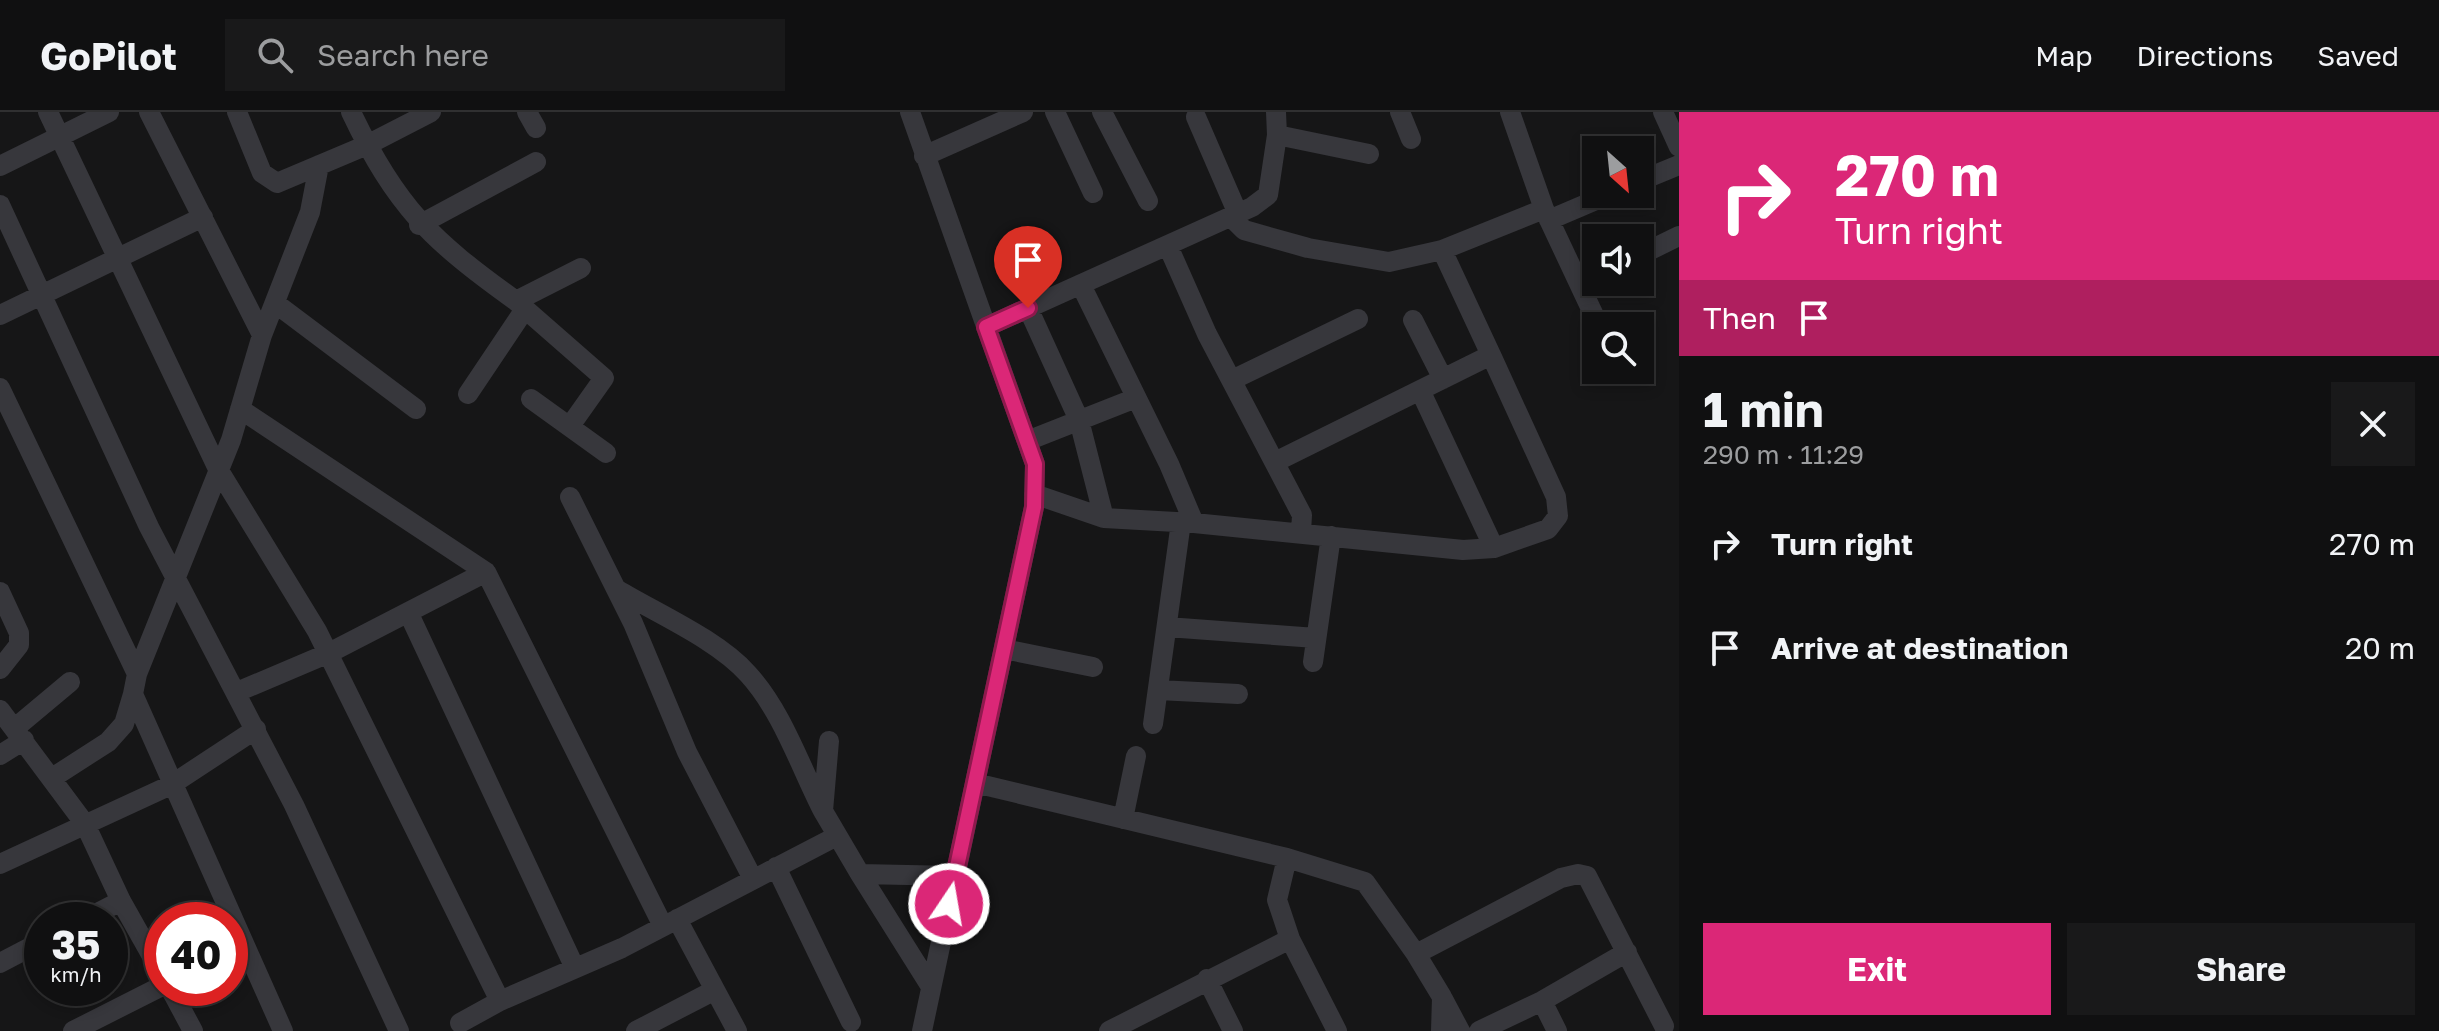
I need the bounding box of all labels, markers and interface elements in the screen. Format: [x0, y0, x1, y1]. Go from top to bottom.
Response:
search box [225, 19, 785, 91]
text: GoPilot [40, 33, 177, 78]
icon: search [253, 33, 297, 77]
text: Search here [317, 37, 489, 73]
text: Map [2035, 39, 2092, 72]
text: Directions [2136, 39, 2273, 72]
text: Saved [2317, 39, 2399, 72]
north arrow [1582, 136, 1654, 208]
map controls [1582, 136, 1654, 384]
text: 270 m [1835, 141, 1999, 208]
icon: right [1703, 144, 1807, 248]
text: Turn right [1835, 209, 2003, 252]
button: sound [1582, 224, 1654, 296]
pin [994, 226, 1062, 308]
icon: arrive [1006, 238, 1050, 282]
icon: arrive [1792, 296, 1836, 340]
text: Then [1703, 300, 1776, 336]
button: search [1582, 312, 1654, 384]
text: 1 min [1703, 380, 1824, 438]
button: close [2331, 382, 2415, 466]
text: 290 m · 11:29 [1703, 439, 1864, 470]
icon: right [1703, 522, 1747, 566]
text: Turn right [1771, 526, 1913, 562]
text: 270 m [2329, 526, 2415, 562]
icon: arrive [1703, 626, 1747, 670]
text: Arrive at destination [1771, 630, 2068, 666]
text: 20 m [2345, 630, 2415, 666]
position arrow [907, 862, 991, 946]
speed limit sign: 40 [144, 902, 248, 1006]
text: 35 [52, 920, 100, 968]
button: Exit [1703, 923, 2051, 1015]
button: Share [2067, 923, 2415, 1015]
text: km/h [51, 962, 101, 986]

